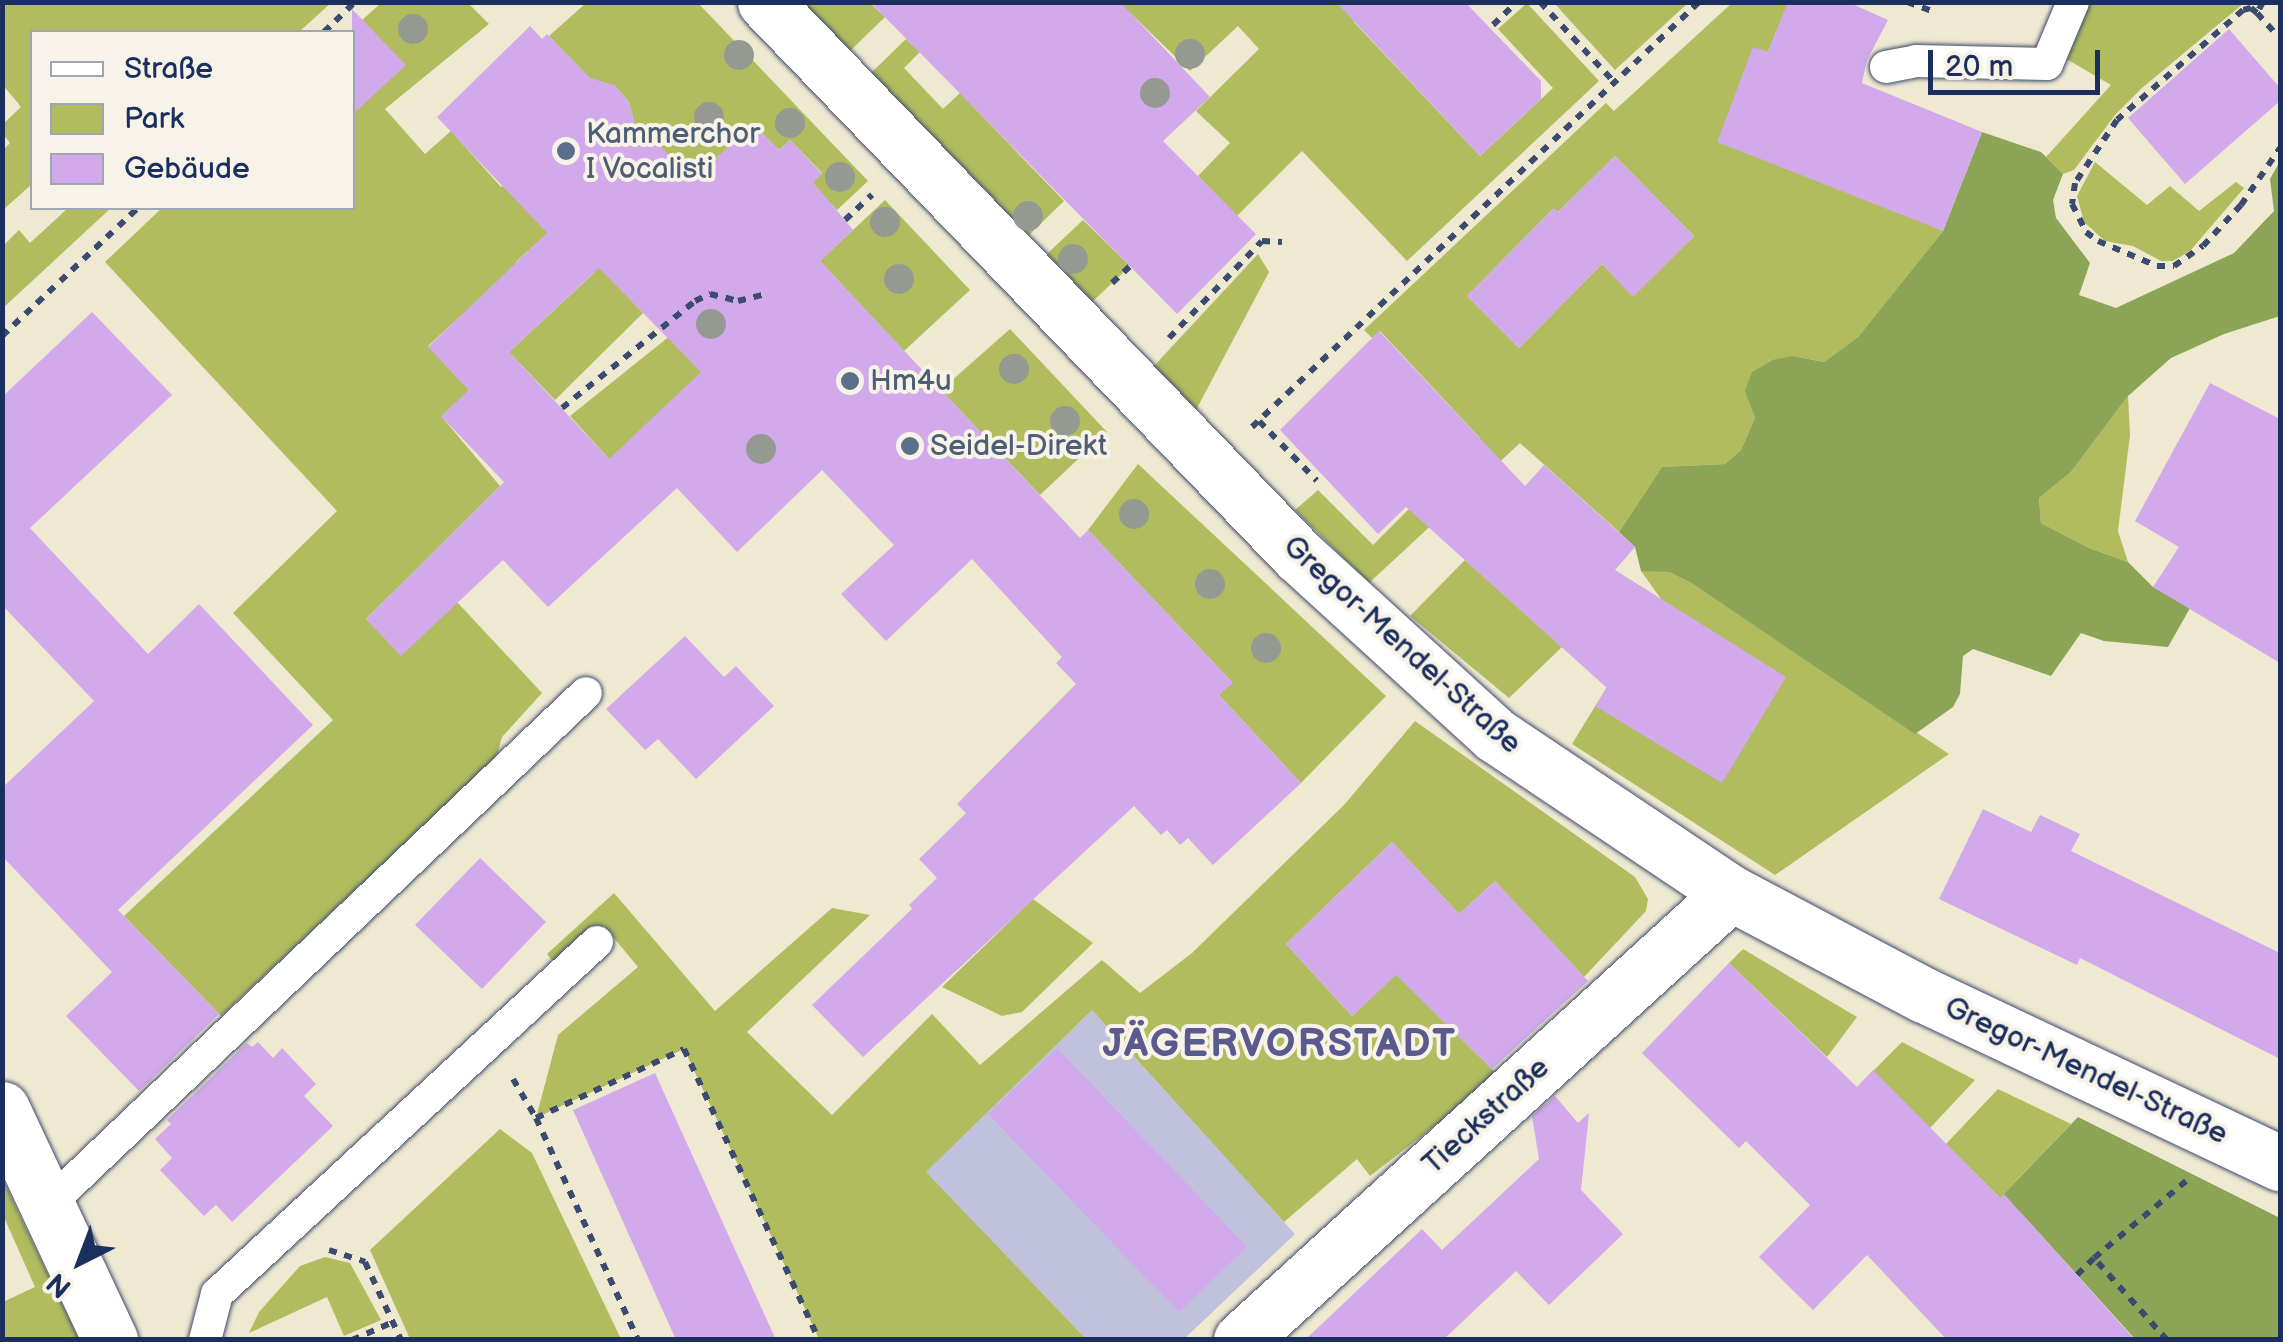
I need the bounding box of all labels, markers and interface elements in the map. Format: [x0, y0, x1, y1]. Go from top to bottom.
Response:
legend [30, 30, 355, 210]
scale bar [1933, 30, 2106, 92]
text: 20 m [1945, 49, 2013, 85]
text: Straße [124, 51, 213, 87]
text: Park [124, 101, 184, 137]
place label: Kammerchor I Vocalisti [586, 116, 760, 186]
marker: Kammerchor I Vocalisti [555, 140, 577, 162]
text: Gebäude [124, 151, 250, 187]
place label: Hm4u [870, 363, 952, 399]
marker: Hm4u [839, 370, 861, 392]
place label: Seidel-Direkt [930, 428, 1107, 464]
marker: Seidel-Direkt [899, 435, 921, 457]
street label: Gregor-Mendel-Straße [1275, 529, 1529, 761]
street label: Gregor-Mendel-Straße [1939, 990, 2233, 1152]
district label: JÄGERVORSTADT [1103, 1020, 1457, 1068]
street label: Tieckstraße [1415, 1050, 1557, 1182]
north arrow [30, 1212, 130, 1312]
text: N [41, 1265, 78, 1304]

